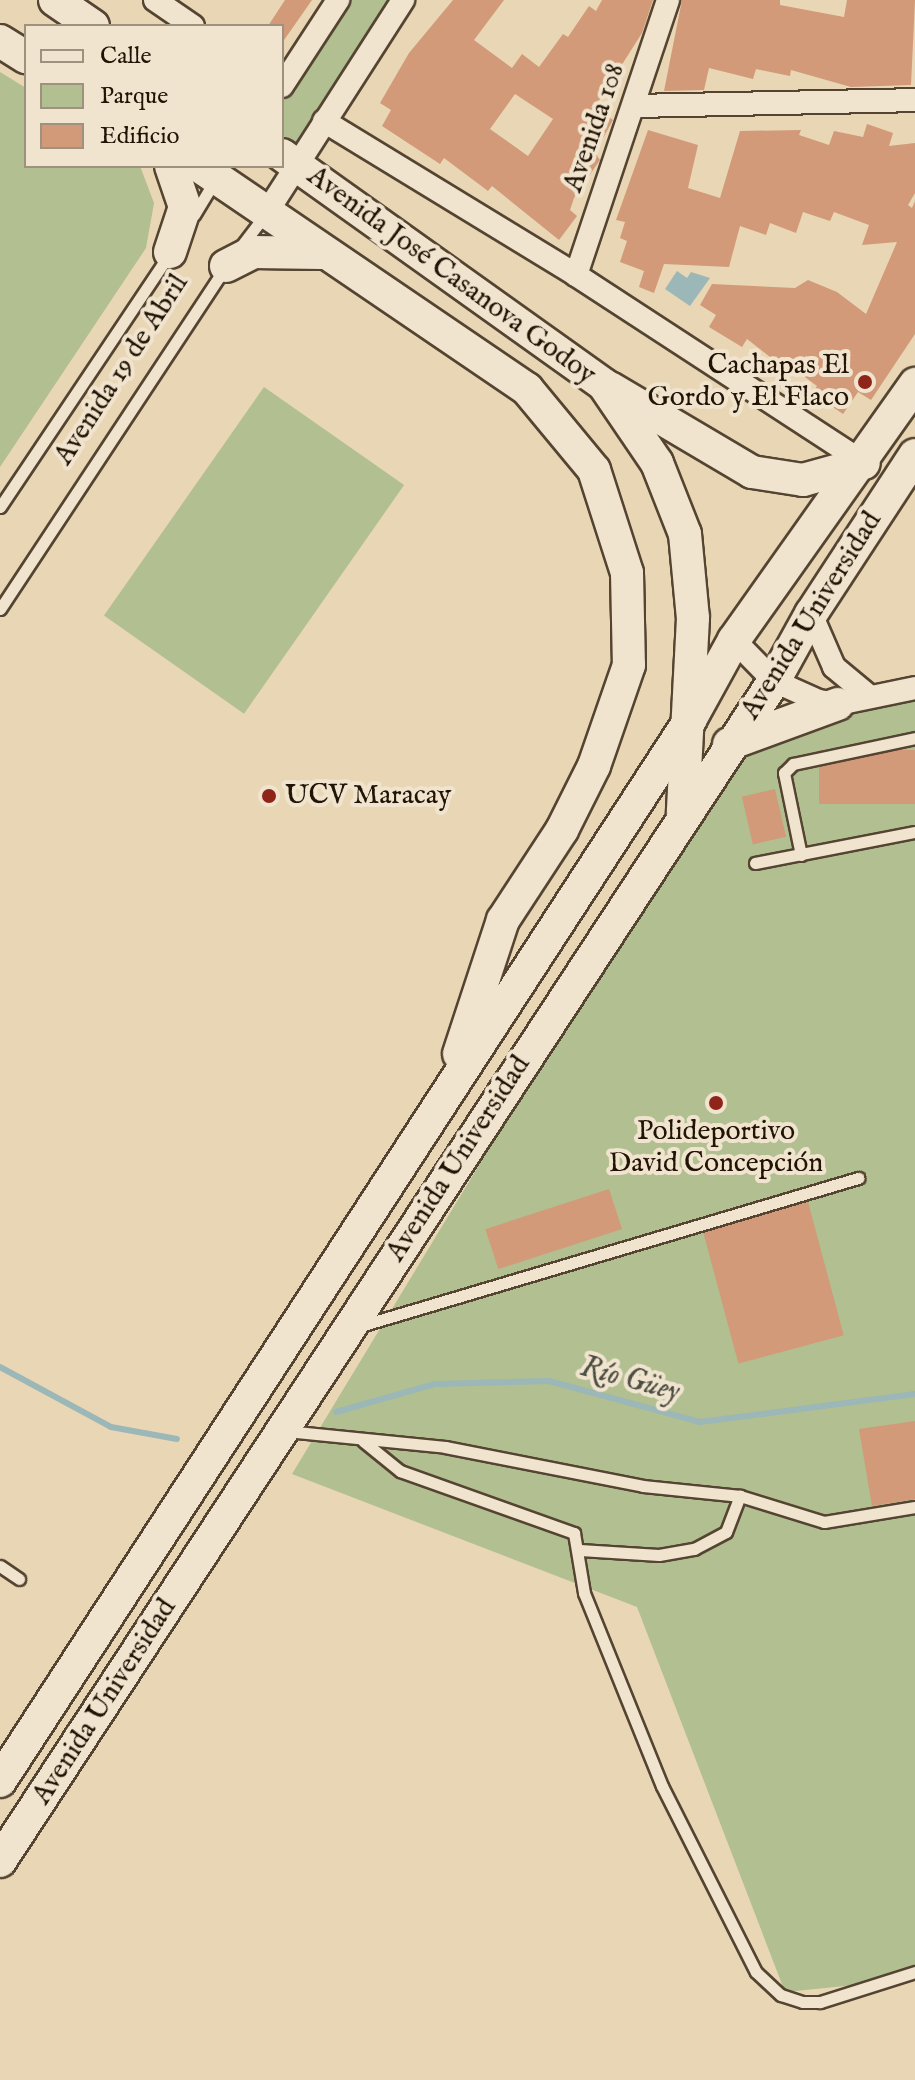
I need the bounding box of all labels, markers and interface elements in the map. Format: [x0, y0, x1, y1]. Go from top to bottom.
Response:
legend [24, 24, 284, 168]
text: Calle [100, 41, 152, 72]
street label: Avenida 108 [557, 59, 633, 197]
text: Parque [100, 81, 168, 112]
text: Edificio [100, 121, 179, 152]
street label: Avenida José Casanova Godoy [300, 160, 602, 392]
street label: Avenida 19 de Abril [48, 268, 196, 472]
place label: Cachapas El Gordo y El Flaco [648, 349, 849, 415]
marker: Cachapas El Gordo y El Flaco [856, 373, 874, 391]
street label: Avenida Universidad [735, 506, 889, 726]
place label: UCV Maracay [285, 779, 451, 813]
marker: UCV Maracay [260, 787, 278, 805]
street label: Avenida Universidad [380, 1050, 538, 1268]
marker: Polideportivo David Concepción [707, 1094, 725, 1112]
place label: Polideportivo David Concepción [609, 1115, 823, 1181]
water label: Río Güey [577, 1350, 683, 1410]
street label: Avenida Universidad [26, 1593, 184, 1811]

